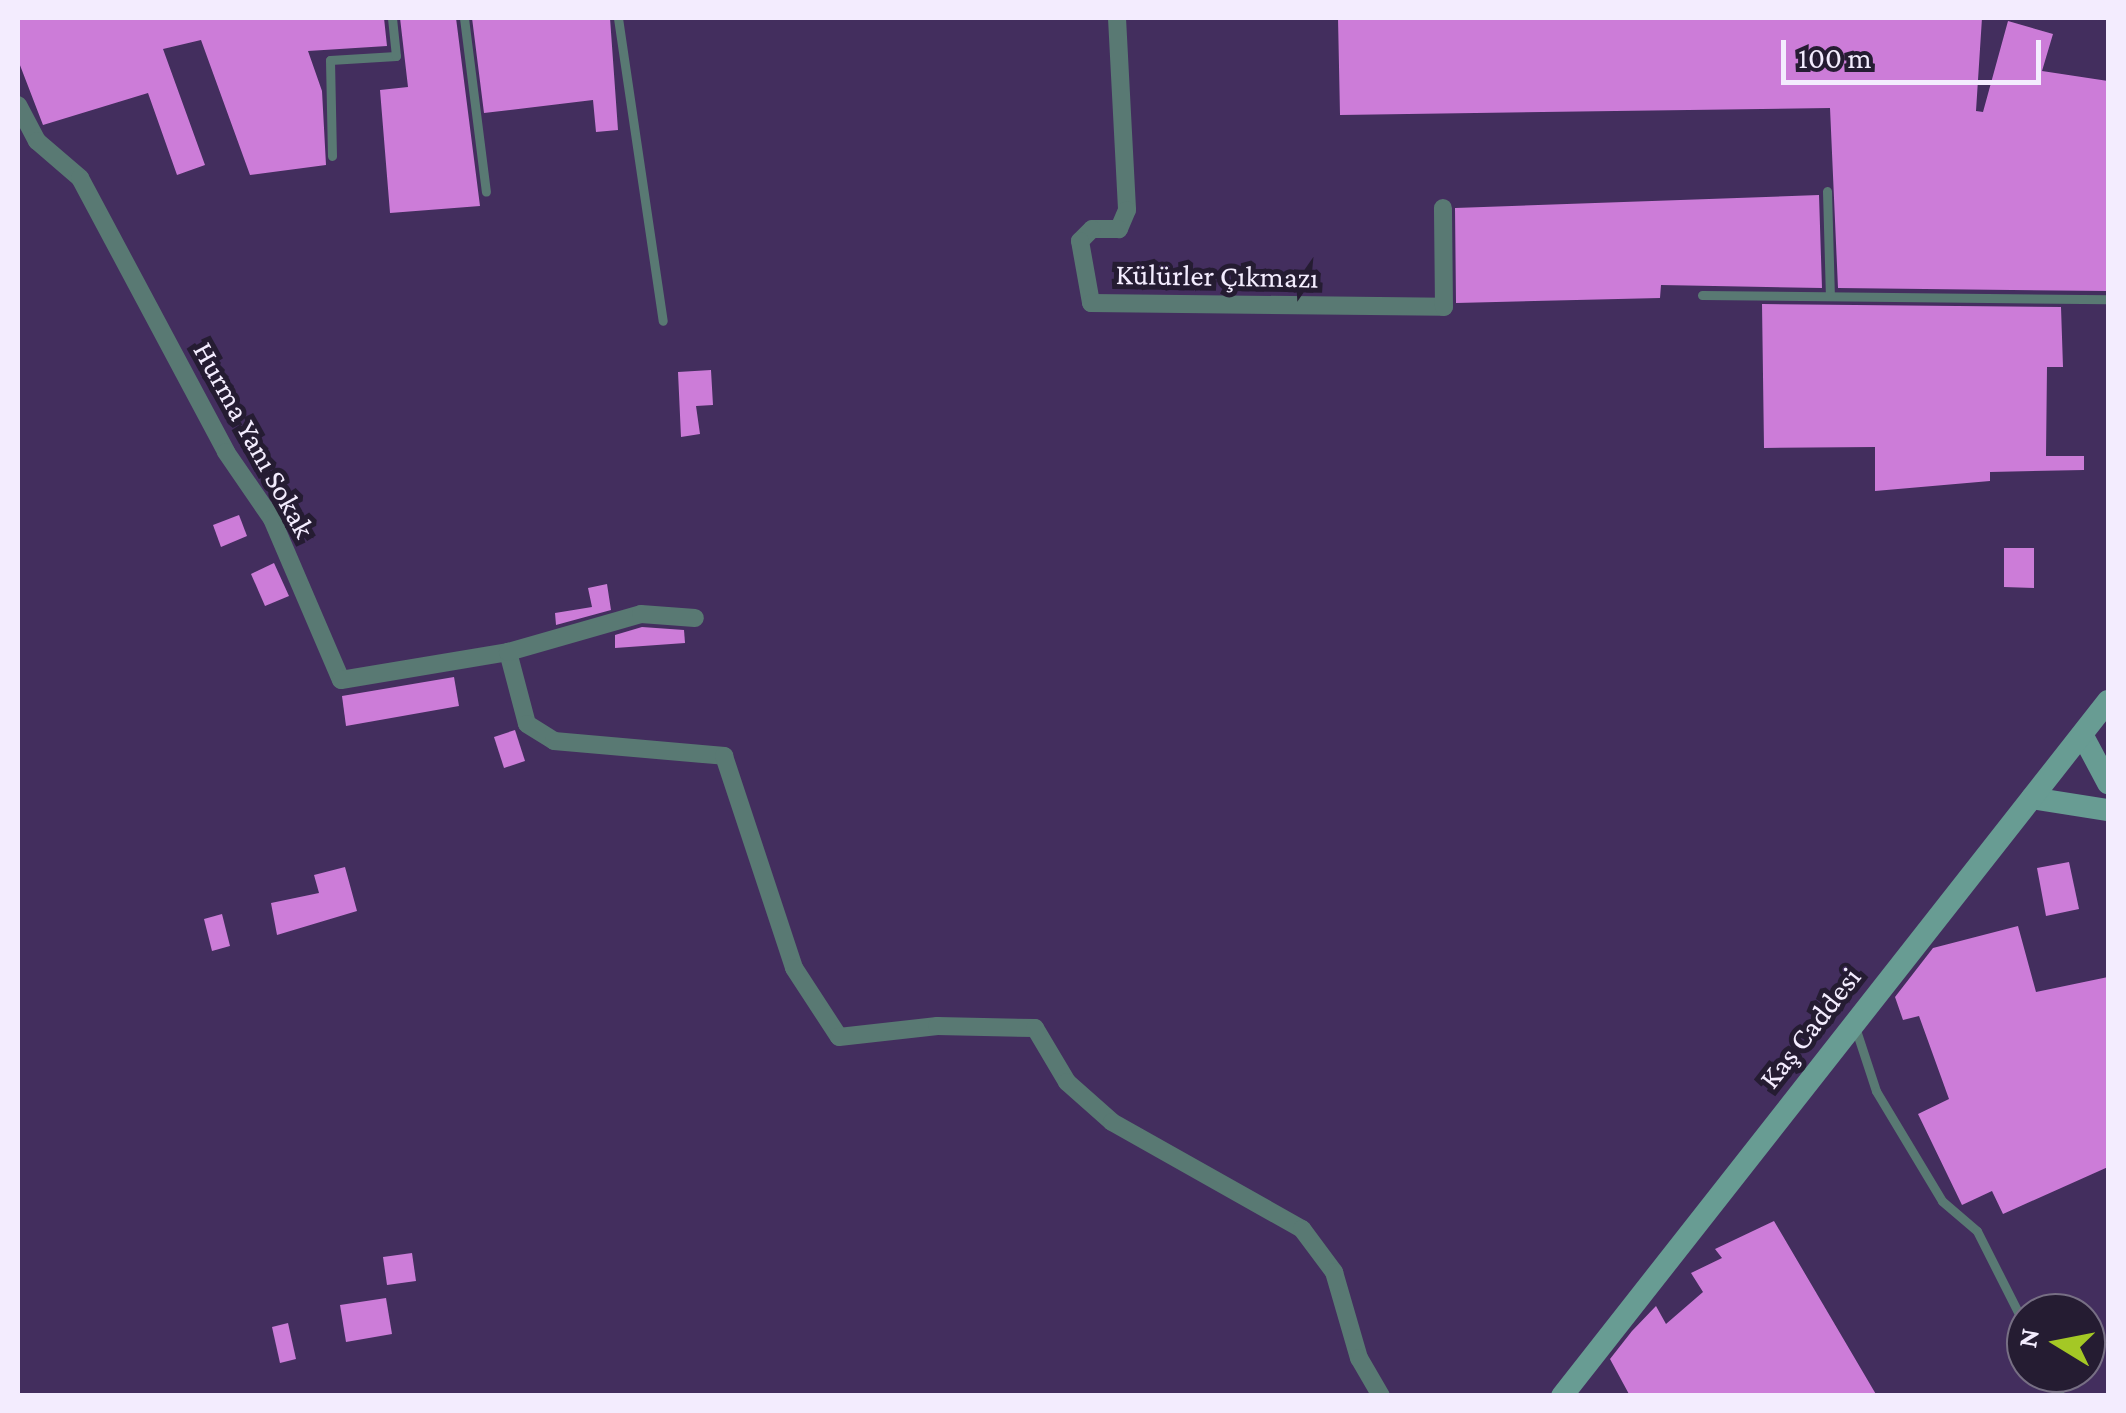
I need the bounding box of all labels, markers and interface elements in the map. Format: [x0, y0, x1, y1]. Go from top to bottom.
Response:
scale bar [1786, 20, 2046, 82]
text: 100 m [1798, 41, 1872, 74]
street label: Külürler Çıkmazı [1115, 256, 1319, 296]
street label: Hurma Yanı Sokak [185, 336, 323, 544]
street label: Kaş Caddesi [1751, 960, 1869, 1096]
north arrow [2006, 1293, 2106, 1393]
text: N [2011, 1326, 2045, 1350]

